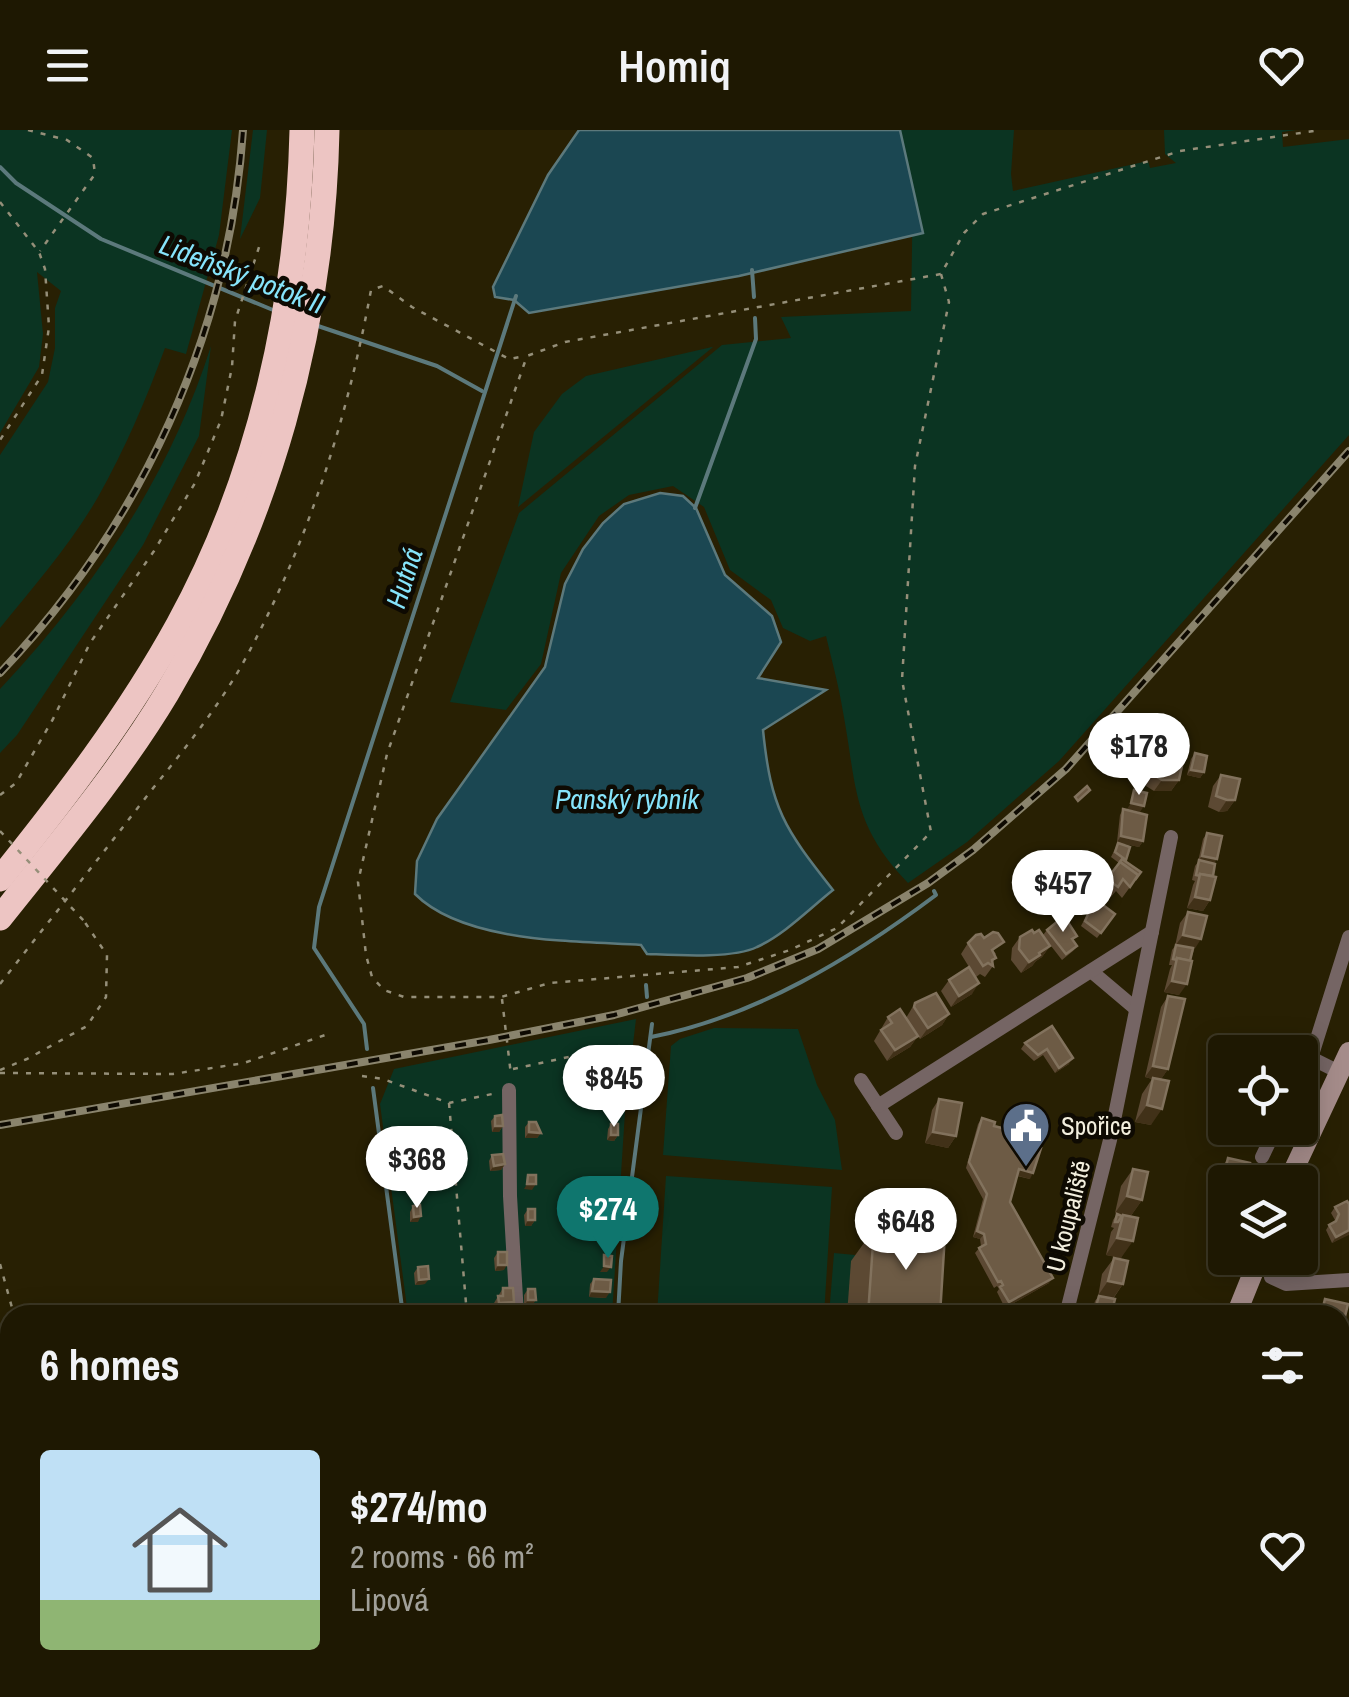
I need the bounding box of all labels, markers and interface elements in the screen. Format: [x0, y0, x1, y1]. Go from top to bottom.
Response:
text: Homiq [618, 35, 731, 96]
icon: menu [40, 38, 95, 93]
icon: heart [1254, 38, 1309, 93]
water label: Lideňský potok II [154, 225, 330, 323]
water label: Hutná [376, 543, 432, 613]
pin: $178 [1080, 713, 1198, 798]
text: $178 [1110, 724, 1168, 767]
water label: Panský rybník [555, 780, 701, 818]
pin: $457 [1004, 850, 1122, 935]
text: $457 [1034, 861, 1092, 904]
map controls [1208, 1035, 1318, 1275]
button: locate [1208, 1035, 1318, 1145]
pin: $845 [555, 1045, 673, 1130]
text: $845 [585, 1056, 643, 1099]
public building icon: Spořice [1000, 1100, 1052, 1168]
place label: Spořice [1061, 1109, 1132, 1143]
pin: $368 [358, 1126, 476, 1211]
text: $368 [388, 1137, 446, 1180]
street label: U koupaliště [1038, 1157, 1098, 1275]
button: layers [1208, 1165, 1318, 1275]
pin: $274 [549, 1176, 667, 1261]
text: $274 [579, 1187, 637, 1230]
pin: $648 [847, 1188, 965, 1273]
text: $648 [877, 1199, 935, 1242]
text: 6 homes [40, 1337, 180, 1393]
icon: filters [1255, 1338, 1310, 1393]
text: $274/mo [350, 1479, 488, 1535]
icon: home [120, 1490, 240, 1610]
icon: heart [1255, 1523, 1310, 1578]
text: 2 rooms · 66 m² [350, 1535, 534, 1578]
text: Lipová [350, 1578, 429, 1621]

